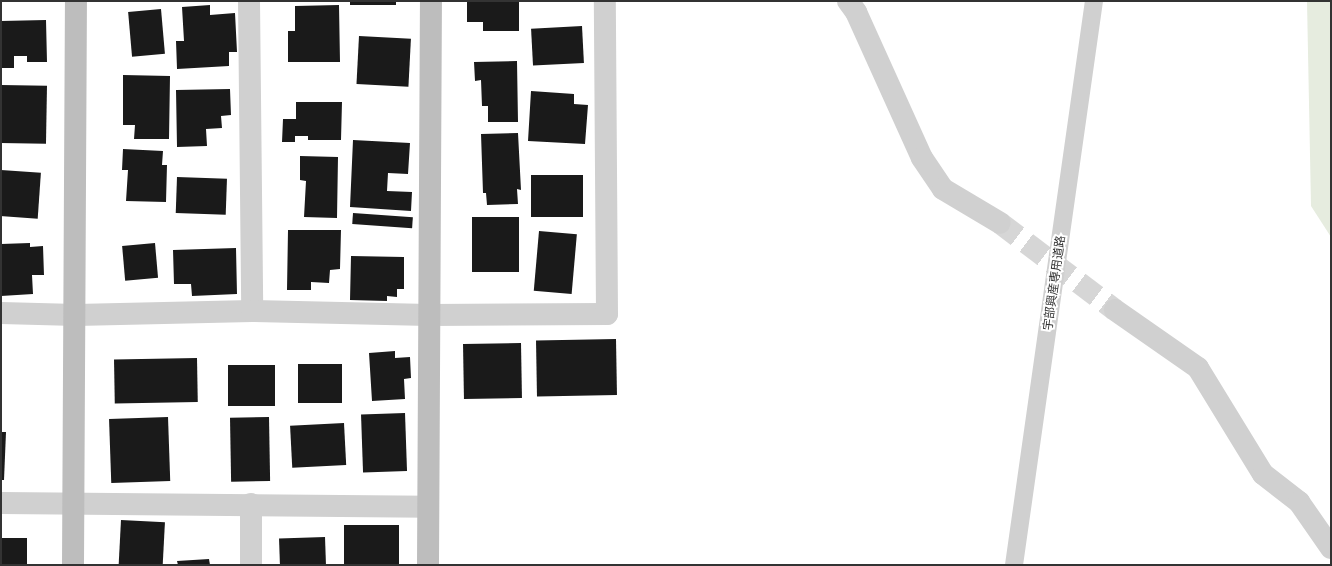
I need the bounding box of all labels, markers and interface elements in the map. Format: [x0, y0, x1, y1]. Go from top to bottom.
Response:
street label: 宇部興産専用道路 [1040, 234, 1068, 332]

